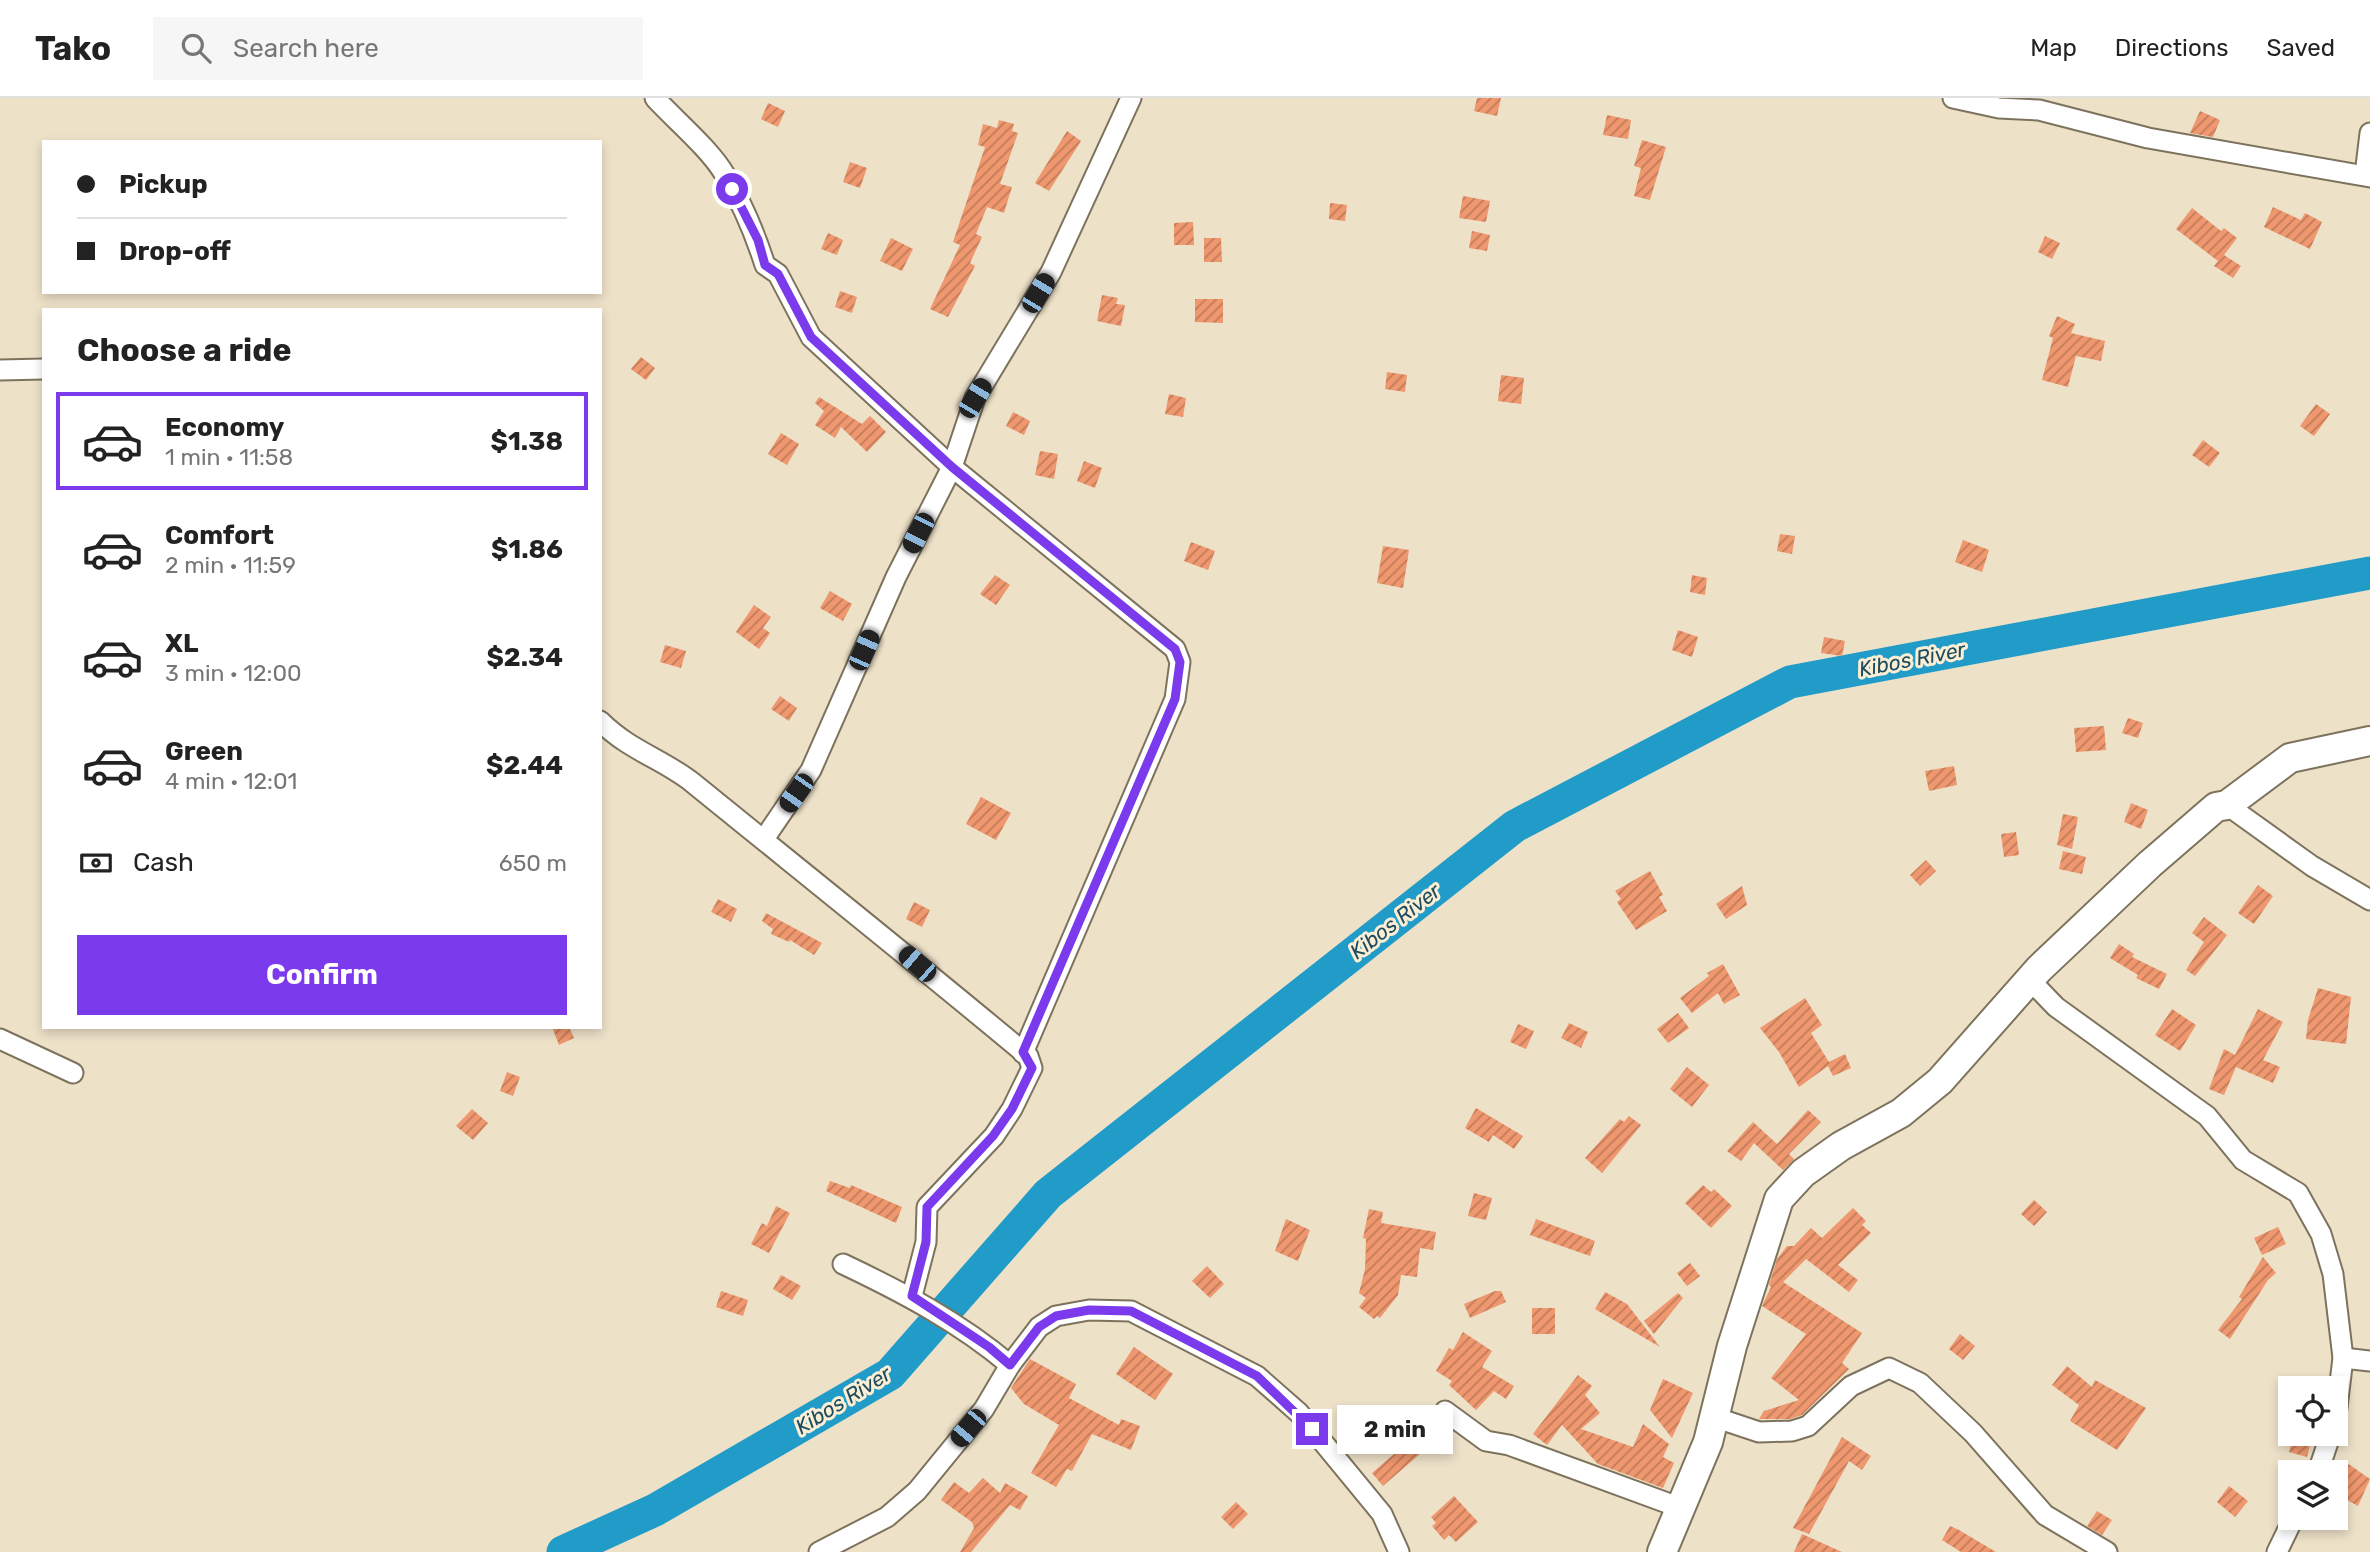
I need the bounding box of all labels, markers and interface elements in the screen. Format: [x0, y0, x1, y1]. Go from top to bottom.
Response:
search box [153, 17, 643, 80]
text: Tako [35, 29, 111, 68]
icon: search [177, 29, 215, 67]
text: Search here [233, 33, 379, 64]
text: Map [2030, 34, 2077, 62]
text: Directions [2115, 34, 2228, 62]
text: Saved [2266, 34, 2335, 62]
text: Pickup [119, 169, 208, 200]
route start [716, 173, 748, 205]
text: Drop-off [119, 236, 231, 267]
car [1019, 270, 1058, 316]
text: Choose a ride [77, 331, 291, 369]
car [956, 375, 995, 421]
icon: car [81, 410, 144, 473]
text: Economy [165, 412, 284, 443]
text: $1.38 [491, 426, 563, 457]
text: 1 min · 11:58 [165, 443, 293, 471]
car [900, 510, 937, 556]
icon: car [81, 518, 144, 581]
text: Comfort [165, 520, 274, 551]
text: $1.86 [491, 534, 563, 565]
text: 2 min · 11:59 [165, 551, 296, 579]
icon: car [81, 626, 144, 689]
car [846, 627, 883, 673]
text: XL [165, 628, 198, 659]
water label: Kibos River [1857, 636, 1968, 682]
text: $2.34 [486, 642, 563, 673]
text: 3 min · 12:00 [165, 659, 302, 687]
icon: car [81, 734, 144, 797]
text: Green [165, 736, 243, 767]
text: $2.44 [486, 750, 563, 781]
text: 4 min · 12:01 [165, 767, 297, 795]
car [776, 770, 817, 816]
icon: cash [77, 844, 115, 882]
text: Cash [133, 847, 194, 878]
text: 650 m [499, 849, 567, 877]
water label: Kibos River [1345, 877, 1446, 964]
button: Confirm [77, 935, 567, 1015]
car [895, 942, 940, 986]
water label: Kibos River [791, 1360, 896, 1439]
map controls [2278, 1376, 2348, 1530]
button: locate [2278, 1376, 2348, 1446]
callout: 2 min [1336, 1404, 1452, 1454]
car [947, 1405, 990, 1451]
route end [1296, 1413, 1328, 1445]
text: 2 min [1364, 1415, 1426, 1443]
button: layers [2278, 1460, 2348, 1530]

